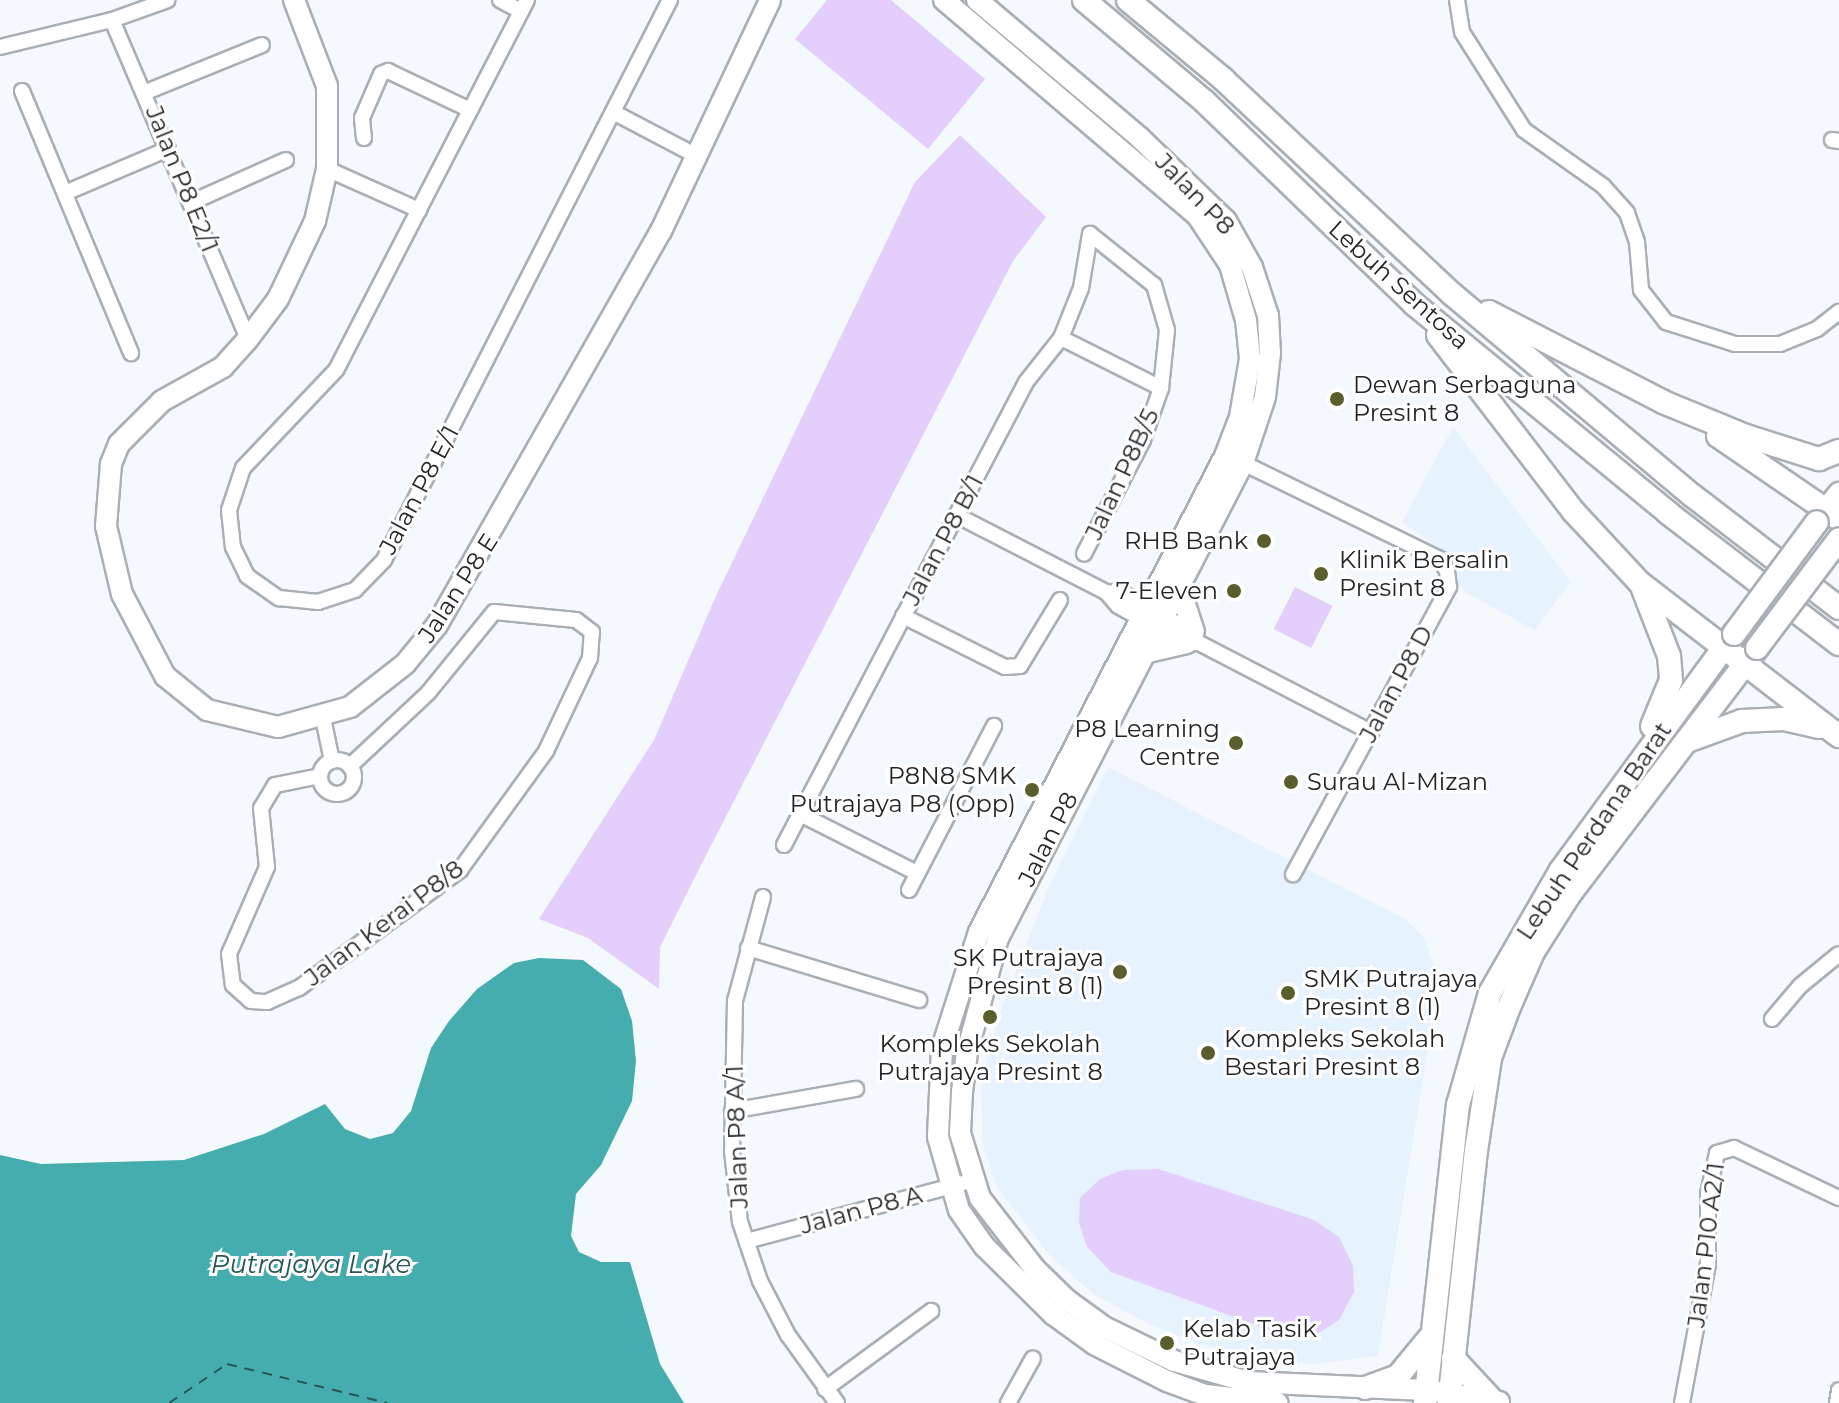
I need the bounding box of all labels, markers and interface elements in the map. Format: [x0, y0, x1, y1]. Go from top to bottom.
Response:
street label: Jalan P8 E2/1 [140, 102, 224, 256]
street label: Jalan P8 [1149, 147, 1241, 241]
street label: Lebuh Sentosa [1323, 214, 1475, 356]
place label: Dewan Serbaguna Presint 8 [1353, 371, 1576, 427]
marker: Dewan Serbaguna Presint 8 [1328, 390, 1346, 408]
street label: Jalan P8B/5 [1079, 404, 1165, 544]
street label: Jalan P8 E/1 [373, 421, 465, 559]
street label: Jalan P8 B/1 [897, 470, 989, 610]
place label: RHB Bank [1124, 527, 1248, 555]
street label: Jalan P8 E [412, 528, 504, 648]
marker: RHB Bank [1255, 532, 1273, 550]
place label: Klinik Bersalin Presint 8 [1339, 546, 1509, 602]
marker: Klinik Bersalin Presint 8 [1310, 563, 1332, 585]
place label: 7-Eleven [1116, 577, 1218, 605]
marker: 7-Eleven [1225, 582, 1243, 600]
street label: Jalan P8 D [1353, 621, 1439, 747]
place label: P8 Learning Centre [1074, 715, 1220, 771]
street label: Lebuh Perdana Barat [1510, 717, 1678, 945]
marker: P8 Learning Centre [1227, 734, 1245, 752]
place label: P8N8 SMK Putrajaya P8 (Opp) [790, 762, 1016, 818]
place label: Surau Al-Mizan [1307, 768, 1488, 796]
marker: Surau Al-Mizan [1282, 773, 1300, 791]
marker: P8N8 SMK Putrajaya P8 (Opp) [1023, 781, 1041, 799]
street label: Jalan P8 [1012, 787, 1084, 891]
street label: Jalan Kerai P8/8 [299, 854, 469, 992]
place label: SK Putrajaya Presint 8 (1) [953, 944, 1104, 1000]
marker: SK Putrajaya Presint 8 (1) [1111, 963, 1129, 981]
place label: SMK Putrajaya Presint 8 (1) [1304, 965, 1478, 1021]
marker: SMK Putrajaya Presint 8 (1) [1279, 984, 1297, 1002]
marker: Kompleks Sekolah Putrajaya Presint 8 [981, 1008, 999, 1026]
place label: Kompleks Sekolah Bestari Presint 8 [1224, 1025, 1445, 1081]
place label: Kompleks Sekolah Putrajaya Presint 8 [877, 1030, 1103, 1086]
marker: Kompleks Sekolah Bestari Presint 8 [1199, 1044, 1217, 1062]
street label: Jalan P8 A/1 [720, 1065, 754, 1209]
street label: Jalan P10 A2/1 [1682, 1161, 1730, 1329]
street label: Jalan P8 A [797, 1180, 925, 1240]
water label: Putrajaya Lake [211, 1249, 411, 1281]
place label: Kelab Tasik Putrajaya [1183, 1315, 1317, 1371]
marker: Kelab Tasik Putrajaya [1158, 1334, 1176, 1352]

